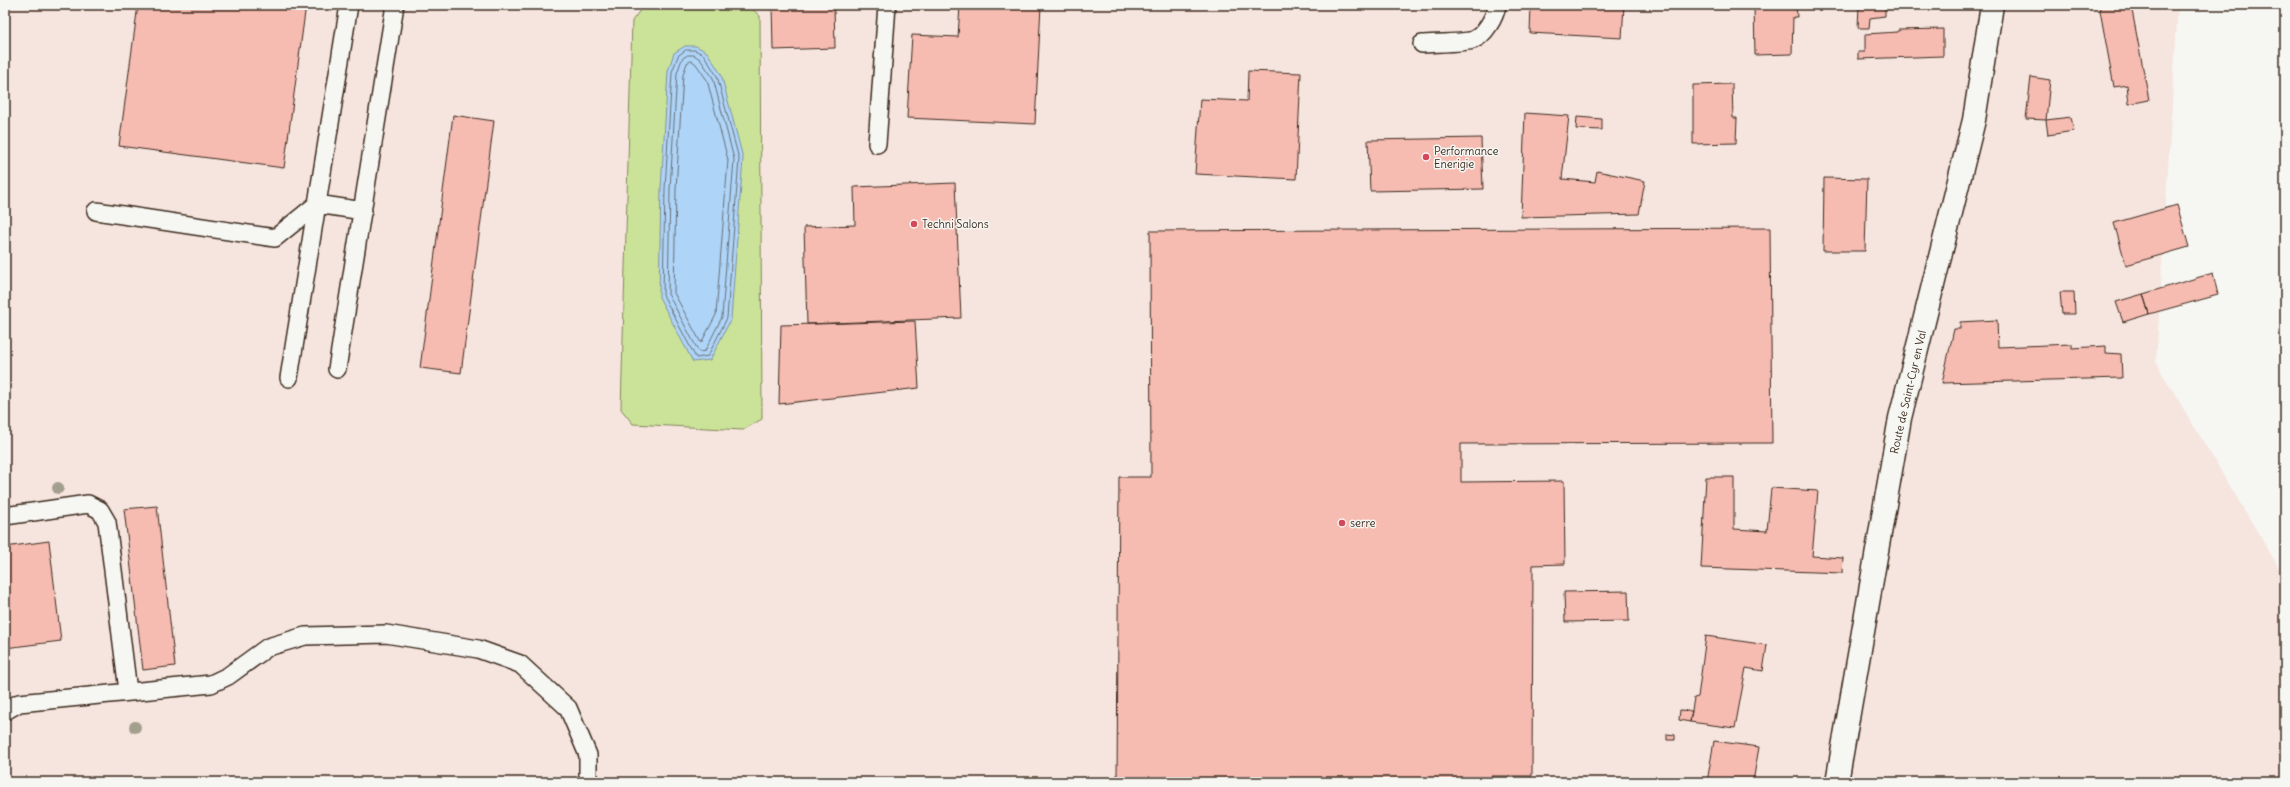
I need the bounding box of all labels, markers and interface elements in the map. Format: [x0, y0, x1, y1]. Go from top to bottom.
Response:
place label: Performance Enerigie [1434, 144, 1498, 171]
marker: Performance Enerigie [1421, 152, 1431, 162]
place label: Techni Salons [922, 217, 989, 231]
marker: Techni Salons [909, 219, 919, 229]
street label: Route de Saint-Cyr en Val [1887, 329, 1929, 455]
place label: serre [1350, 516, 1376, 530]
marker: serre [1337, 518, 1347, 528]

